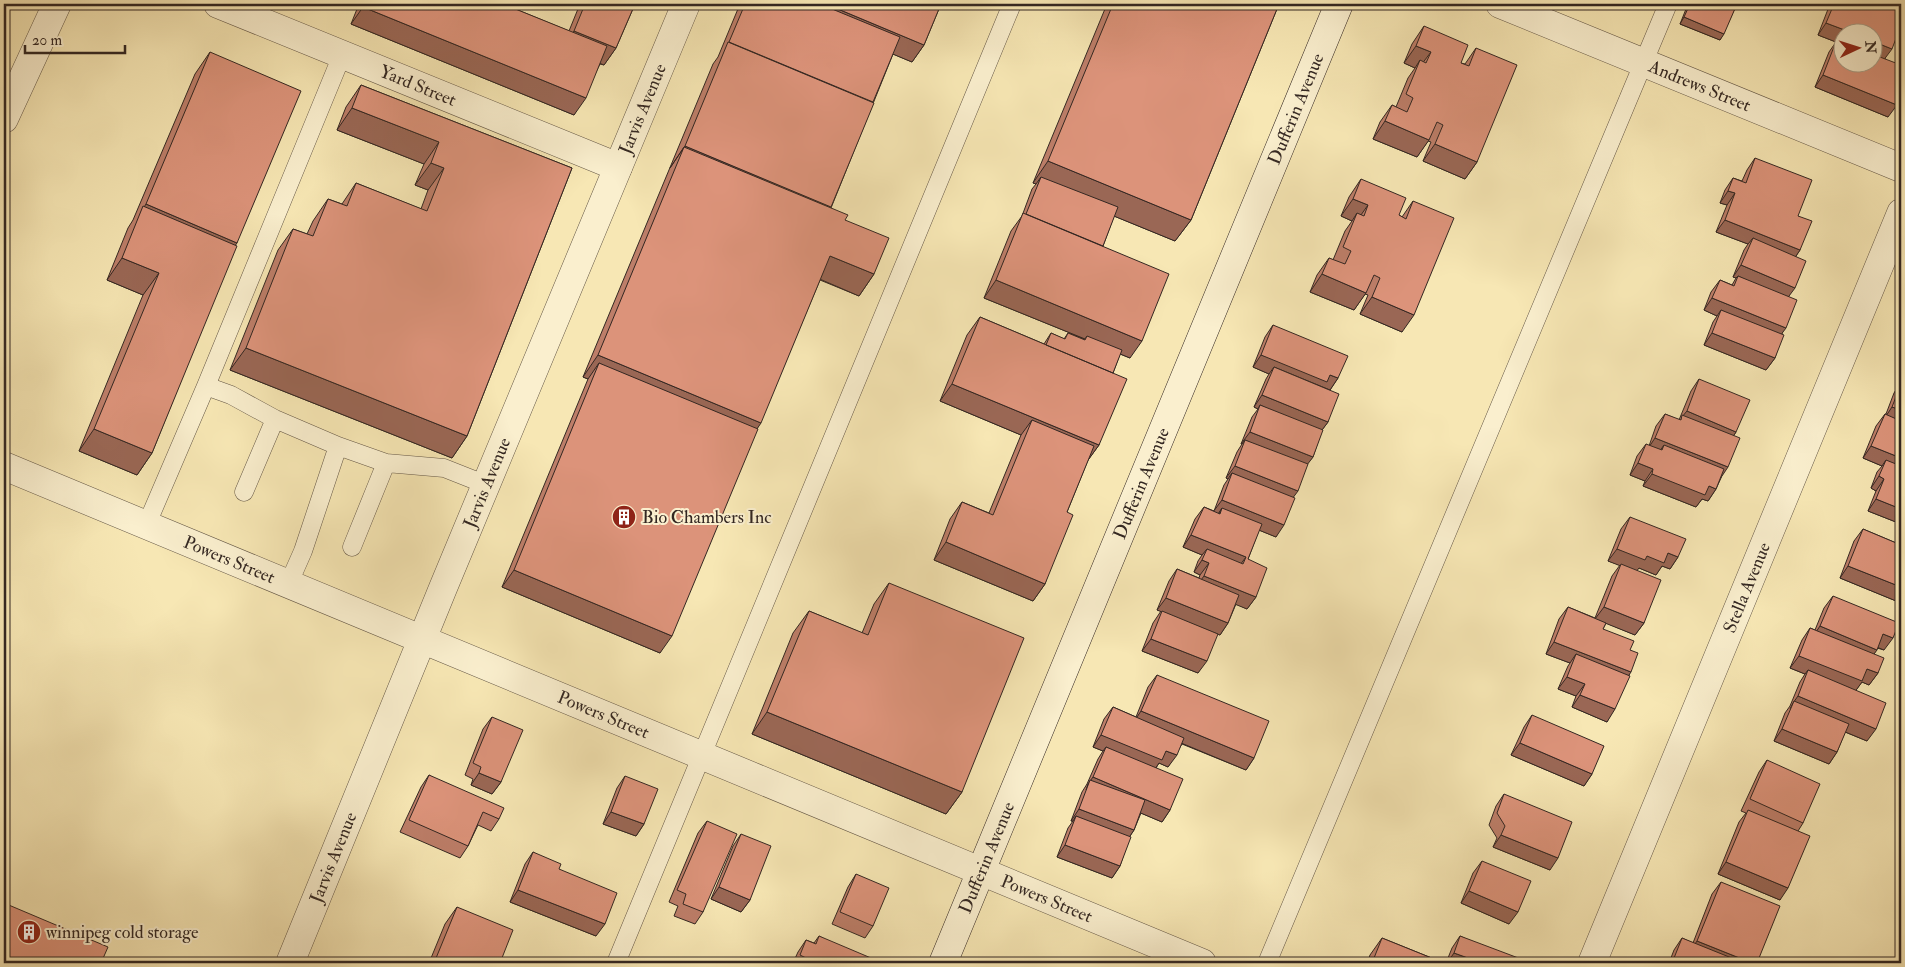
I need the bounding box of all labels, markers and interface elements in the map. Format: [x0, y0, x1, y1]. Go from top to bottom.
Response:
scale bar [25, 22, 125, 54]
north arrow [1832, 22, 1882, 72]
text: 20 m [32, 31, 62, 50]
text: N [1861, 39, 1879, 54]
street label: Dufferin Avenue [1263, 50, 1330, 168]
street label: Andrews Street [1644, 55, 1754, 117]
street label: Yard Street [376, 60, 460, 112]
street label: Jarvis Avenue [613, 60, 672, 159]
street label: Dufferin Avenue [1108, 424, 1175, 543]
street label: Jarvis Avenue [458, 434, 516, 533]
building icon: Bio Chambers Inc [611, 504, 637, 530]
place label: Bio Chambers Inc [642, 506, 772, 529]
street label: Powers Street [180, 531, 279, 589]
street label: Stella Avenue [1718, 539, 1776, 637]
street label: Powers Street [554, 686, 653, 744]
street label: Dufferin Avenue [954, 798, 1020, 917]
street label: Jarvis Avenue [304, 808, 362, 907]
street label: Powers Street [997, 870, 1096, 928]
building icon: winnipeg cold storage [16, 919, 42, 945]
place label: winnipeg cold storage [46, 921, 199, 944]

